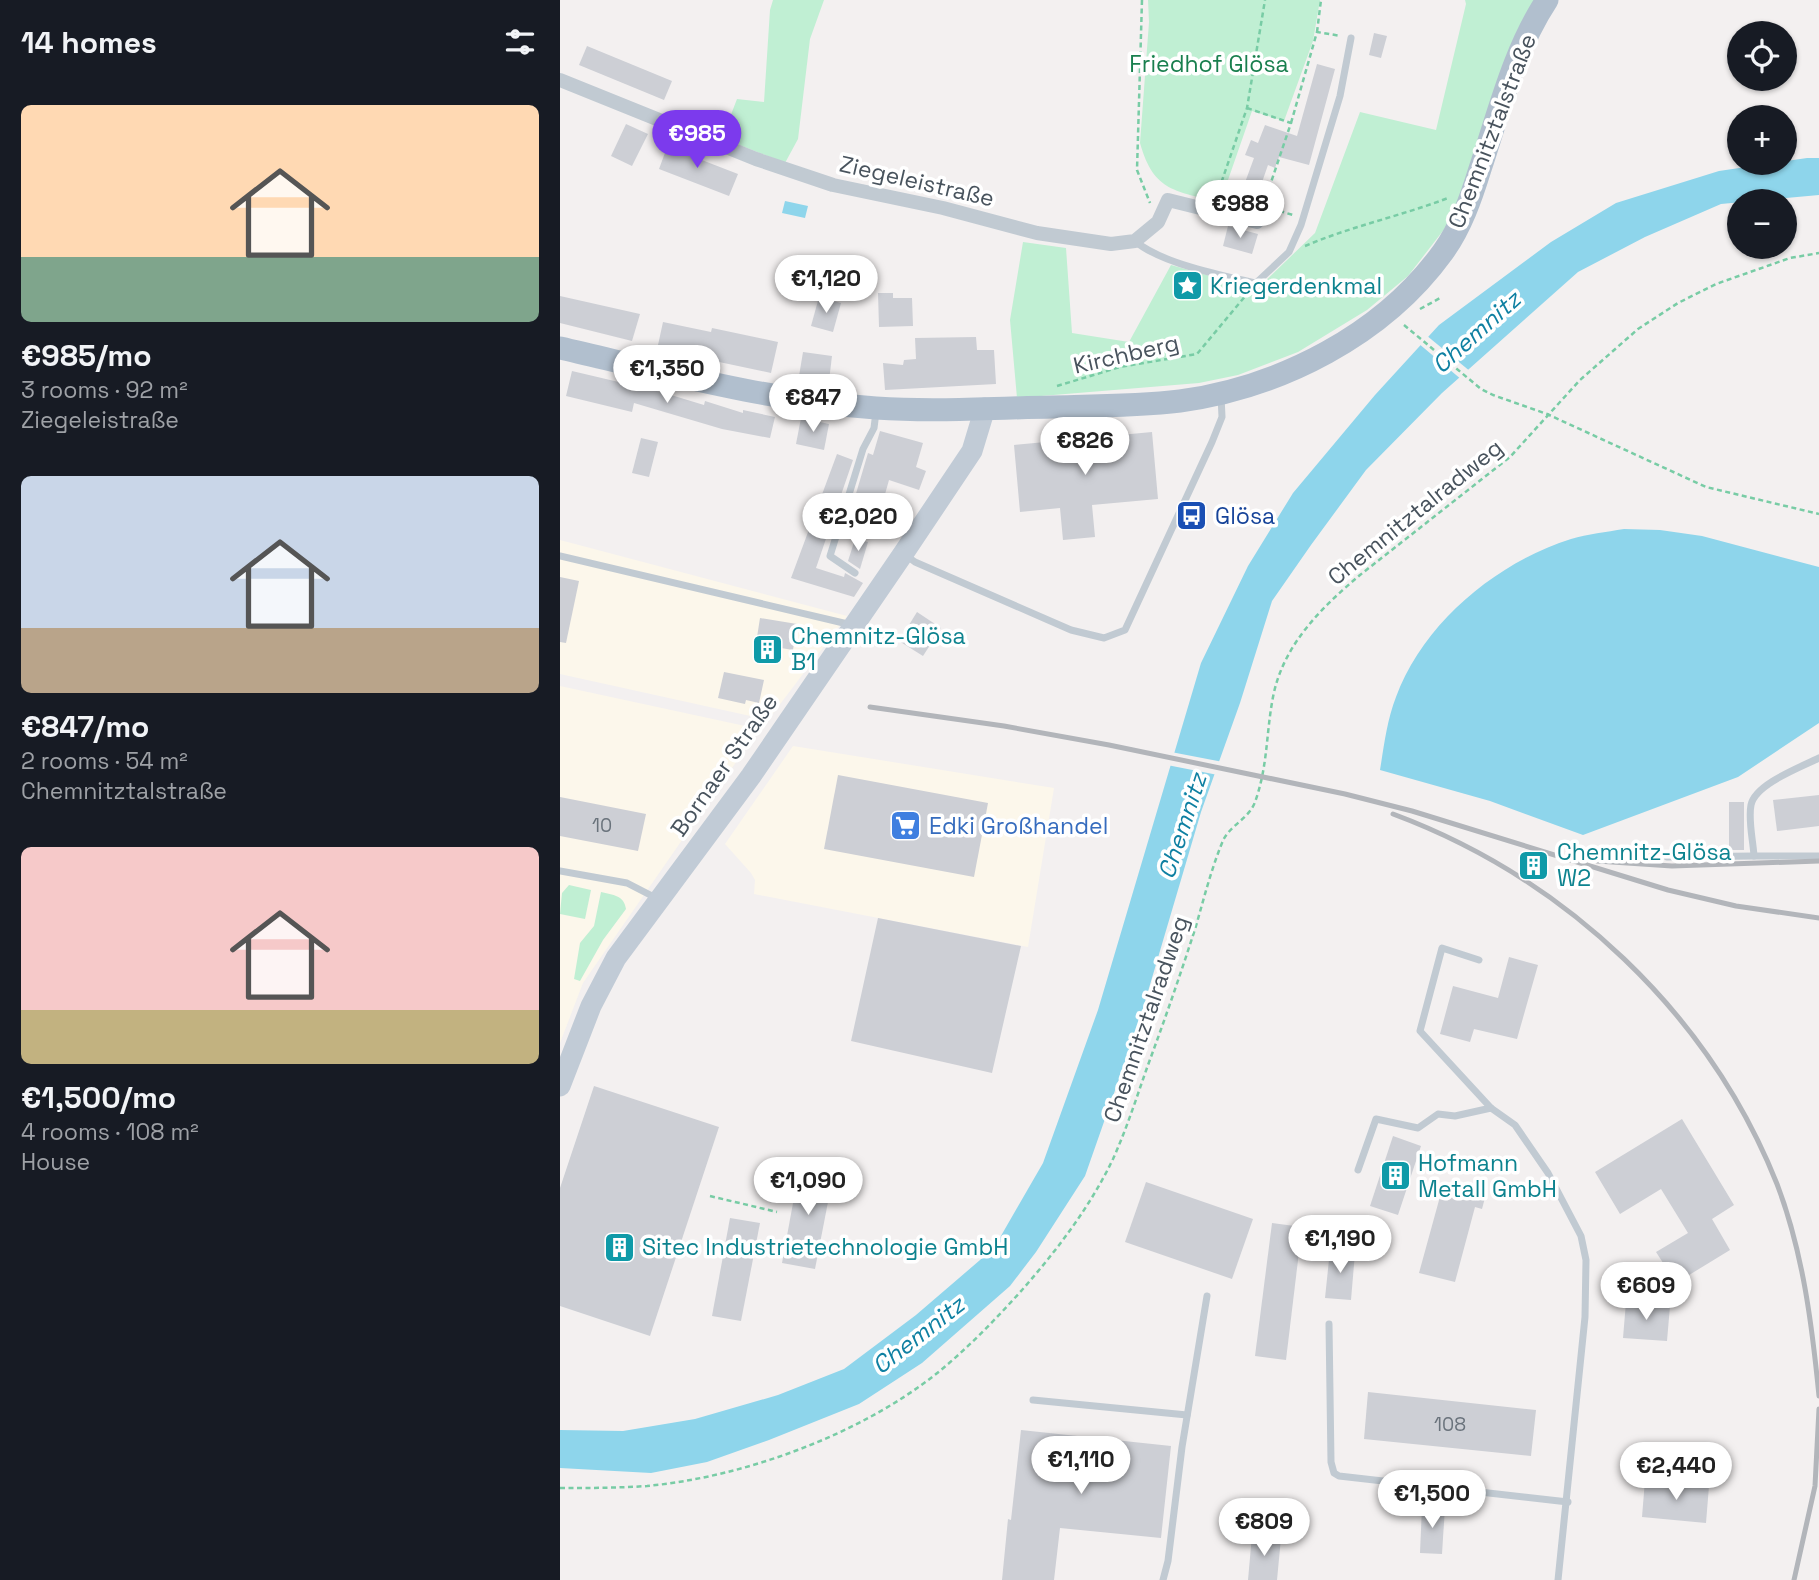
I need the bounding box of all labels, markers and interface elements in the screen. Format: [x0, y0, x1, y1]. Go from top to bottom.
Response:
map controls [1727, 21, 1797, 259]
button: locate [1727, 21, 1797, 91]
text: 14 homes [21, 23, 157, 62]
icon: filters [501, 23, 539, 61]
street label: Chemnitztalstraße [1441, 29, 1543, 233]
park label: Friedhof Glösa [1129, 49, 1289, 79]
button: + [1727, 105, 1797, 175]
pin: €985 [656, 110, 738, 170]
text: €985 [668, 118, 726, 148]
street label: Ziegeleistraße [837, 149, 997, 213]
icon: home [217, 150, 343, 276]
pin: €988 [1199, 180, 1281, 240]
text: €988 [1211, 188, 1269, 218]
button: − [1727, 189, 1797, 259]
pin: €1,120 [769, 256, 883, 315]
text: €1,120 [791, 263, 861, 293]
place icon: Kriegerdenkmal [1170, 269, 1204, 303]
place label: Kriegerdenkmal [1210, 271, 1382, 301]
water label: Chemnitz [1425, 283, 1528, 380]
street label: Kirchberg [1070, 327, 1182, 381]
text: €985/mo [21, 336, 152, 375]
pin: €1,350 [610, 346, 724, 405]
text: €1,350 [629, 353, 705, 383]
pin: €847 [772, 374, 854, 434]
text: 3 rooms · 92 m² [21, 375, 188, 405]
text: €847 [785, 382, 841, 412]
text: Ziegeleistraße [21, 405, 179, 435]
pin: €826 [1044, 418, 1126, 477]
text: €826 [1056, 425, 1114, 455]
street label: Chemnitztalradweg [1321, 432, 1509, 592]
pin: €2,020 [801, 494, 915, 553]
bus stop icon: Glösa [1175, 499, 1209, 533]
text: €2,020 [818, 501, 898, 531]
place label: Glösa [1215, 501, 1275, 531]
icon: home [217, 521, 343, 647]
place label: Chemnitz-Glösa B1 [791, 621, 966, 677]
building icon: Chemnitz-Glösa B1 [751, 632, 785, 666]
street label: Bornaer Straße [664, 688, 784, 842]
text: €847/mo [21, 707, 149, 746]
text: 2 rooms · 54 m² [21, 746, 188, 776]
water label: Chemnitz [1150, 768, 1214, 883]
text: Chemnitztalstraße [21, 776, 227, 806]
supermarket icon: Edki Großhandel [889, 809, 923, 843]
place label: Edki Großhandel [929, 811, 1108, 841]
house number: 10 [592, 813, 612, 838]
place label: Chemnitz-Glösa W2 [1557, 837, 1732, 893]
building icon: Chemnitz-Glösa W2 [1517, 848, 1551, 882]
icon: home [217, 892, 343, 1018]
street label: Chemnitztalradweg [1097, 912, 1195, 1126]
text: €1,500/mo [21, 1078, 176, 1117]
text: 4 rooms · 108 m² [21, 1117, 199, 1147]
text: House [21, 1147, 90, 1177]
place label: Hofmann Metall GmbH [1418, 1148, 1557, 1204]
pin: €1,090 [751, 1158, 865, 1217]
building icon: Hofmann Metall GmbH [1378, 1159, 1412, 1193]
text: €1,090 [770, 1165, 846, 1195]
pin: €1,190 [1283, 1216, 1397, 1275]
text: €1,190 [1304, 1223, 1376, 1253]
building icon: Sitec Industrietechnologie GmbH [602, 1230, 636, 1264]
place label: Sitec Industrietechnologie GmbH [642, 1232, 1008, 1262]
pin: €609 [1605, 1262, 1687, 1322]
text: €609 [1617, 1270, 1675, 1300]
water label: Chemnitz [865, 1288, 972, 1381]
house number: 108 [1434, 1412, 1466, 1437]
pin: €1,110 [1024, 1436, 1138, 1496]
pin: €2,440 [1619, 1442, 1733, 1502]
text: €1,110 [1047, 1444, 1115, 1474]
text: €2,440 [1636, 1450, 1716, 1480]
pin: €1,500 [1375, 1470, 1489, 1530]
text: €1,500 [1394, 1478, 1470, 1508]
pin: €809 [1223, 1498, 1305, 1558]
text: €809 [1235, 1506, 1293, 1536]

